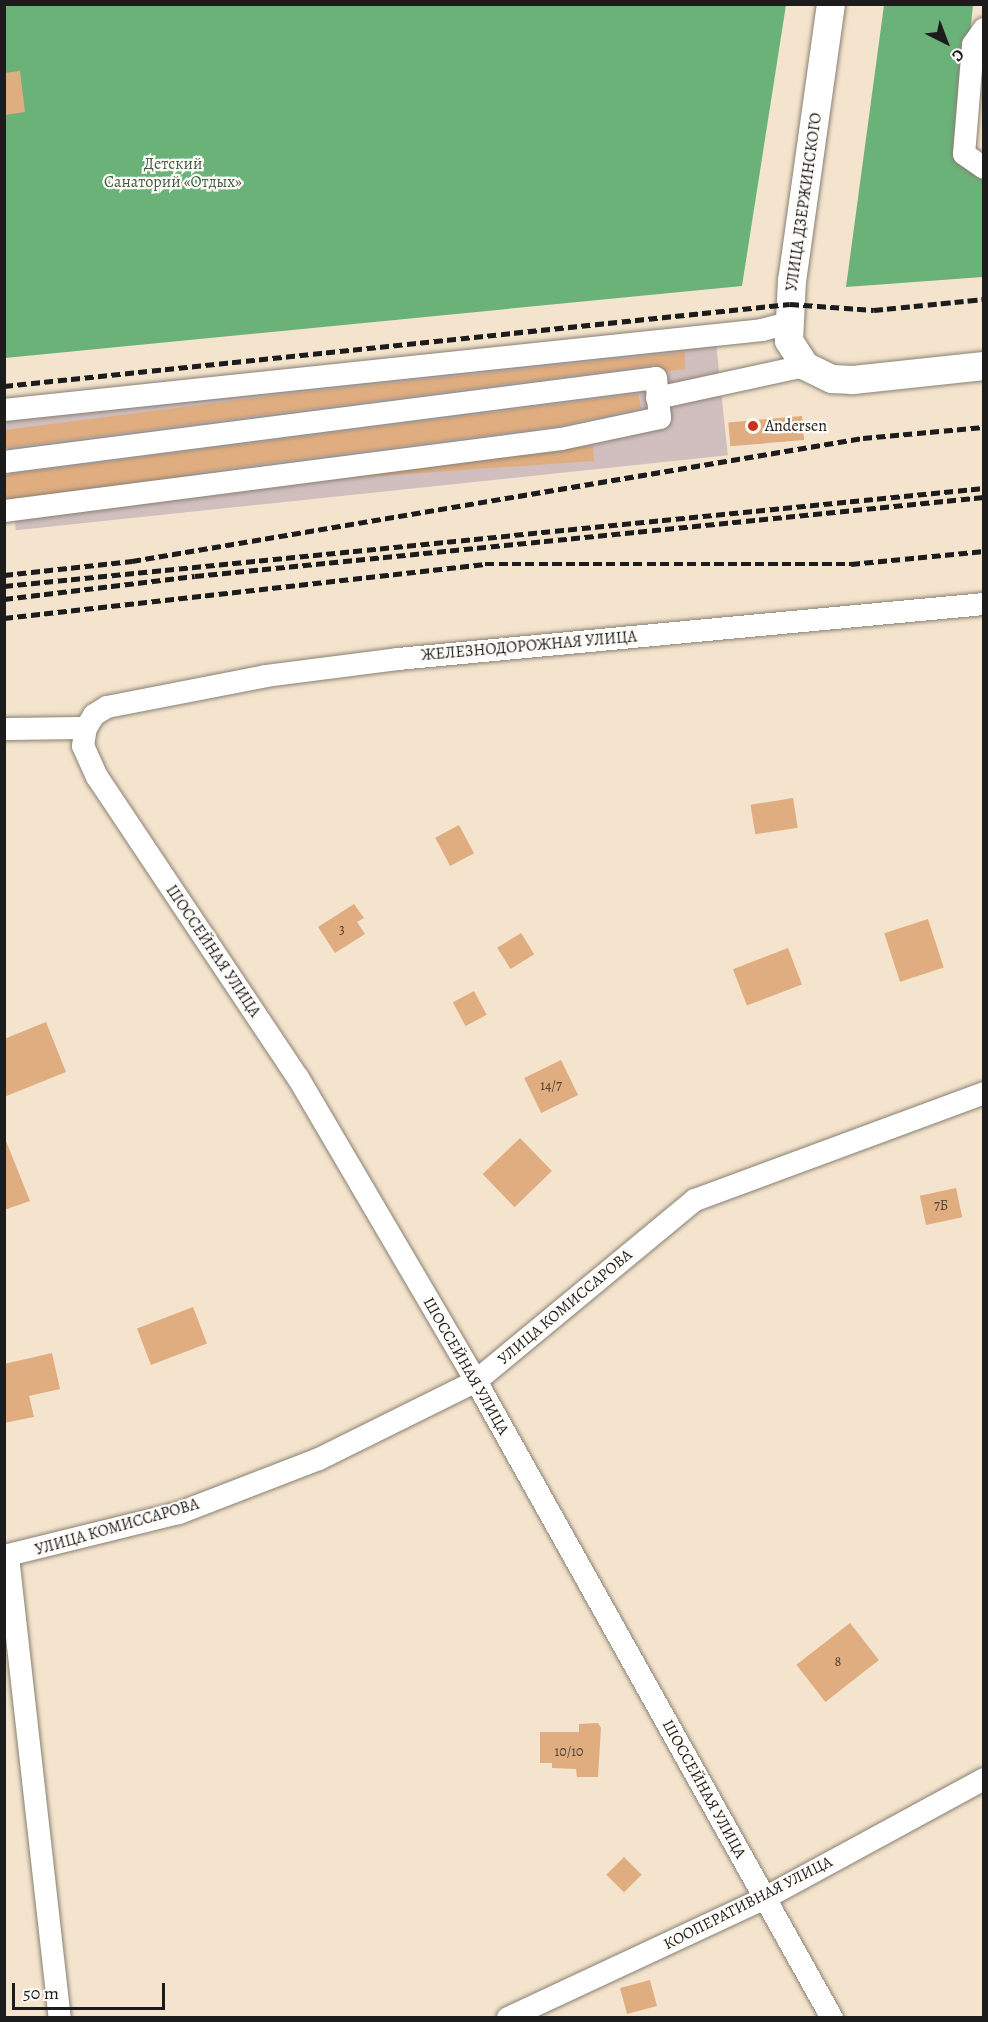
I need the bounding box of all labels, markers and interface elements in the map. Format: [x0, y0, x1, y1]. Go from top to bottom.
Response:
north arrow [916, 12, 976, 72]
text: С [947, 44, 969, 67]
street label: УЛИЦА ДЗЕРЖИНСКОГО [782, 111, 826, 293]
park label: Детский Санаторий «Отдых» [104, 154, 242, 192]
place label: Andersen [765, 416, 827, 436]
marker: Andersen [746, 419, 760, 433]
street label: ЖЕЛЕЗНОДОРОЖНАЯ УЛИЦА [420, 627, 638, 665]
street label: ШОССЕЙНАЯ УЛИЦА [162, 881, 264, 1021]
house number: 3 [339, 922, 345, 938]
house number: 14/7 [540, 1078, 562, 1094]
house number: 7Б [934, 1198, 948, 1214]
street label: УЛИЦА КОМИССАРОВА [494, 1245, 636, 1369]
street label: ШОССЕЙНАЯ УЛИЦА [419, 1294, 513, 1438]
street label: УЛИЦА КОМИССАРОВА [33, 1494, 201, 1560]
house number: 8 [835, 1654, 841, 1670]
street label: ШОССЕЙНАЯ УЛИЦА [658, 1716, 750, 1862]
house number: 10/10 [554, 1744, 584, 1760]
street label: КООПЕРАТИВНАЯ УЛИЦА [661, 1852, 835, 1954]
scale bar [15, 1971, 168, 2009]
text: 50 m [23, 1981, 59, 2005]

